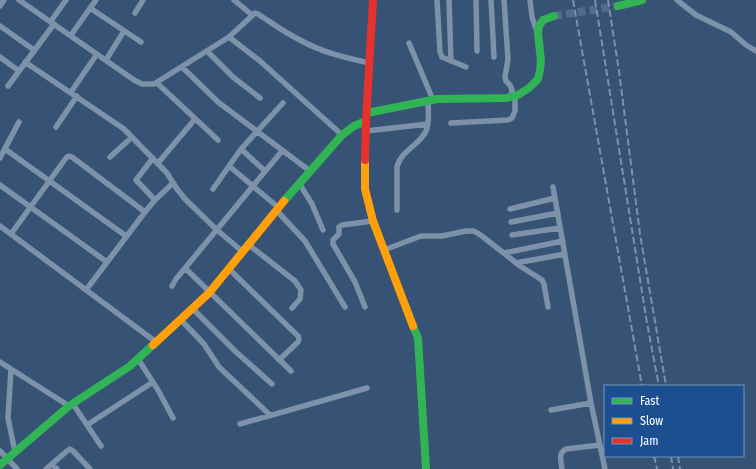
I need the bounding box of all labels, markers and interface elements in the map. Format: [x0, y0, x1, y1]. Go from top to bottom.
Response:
legend [604, 385, 744, 457]
text: Fast [640, 394, 659, 408]
text: Slow [640, 414, 663, 428]
text: Jam [640, 434, 658, 448]

